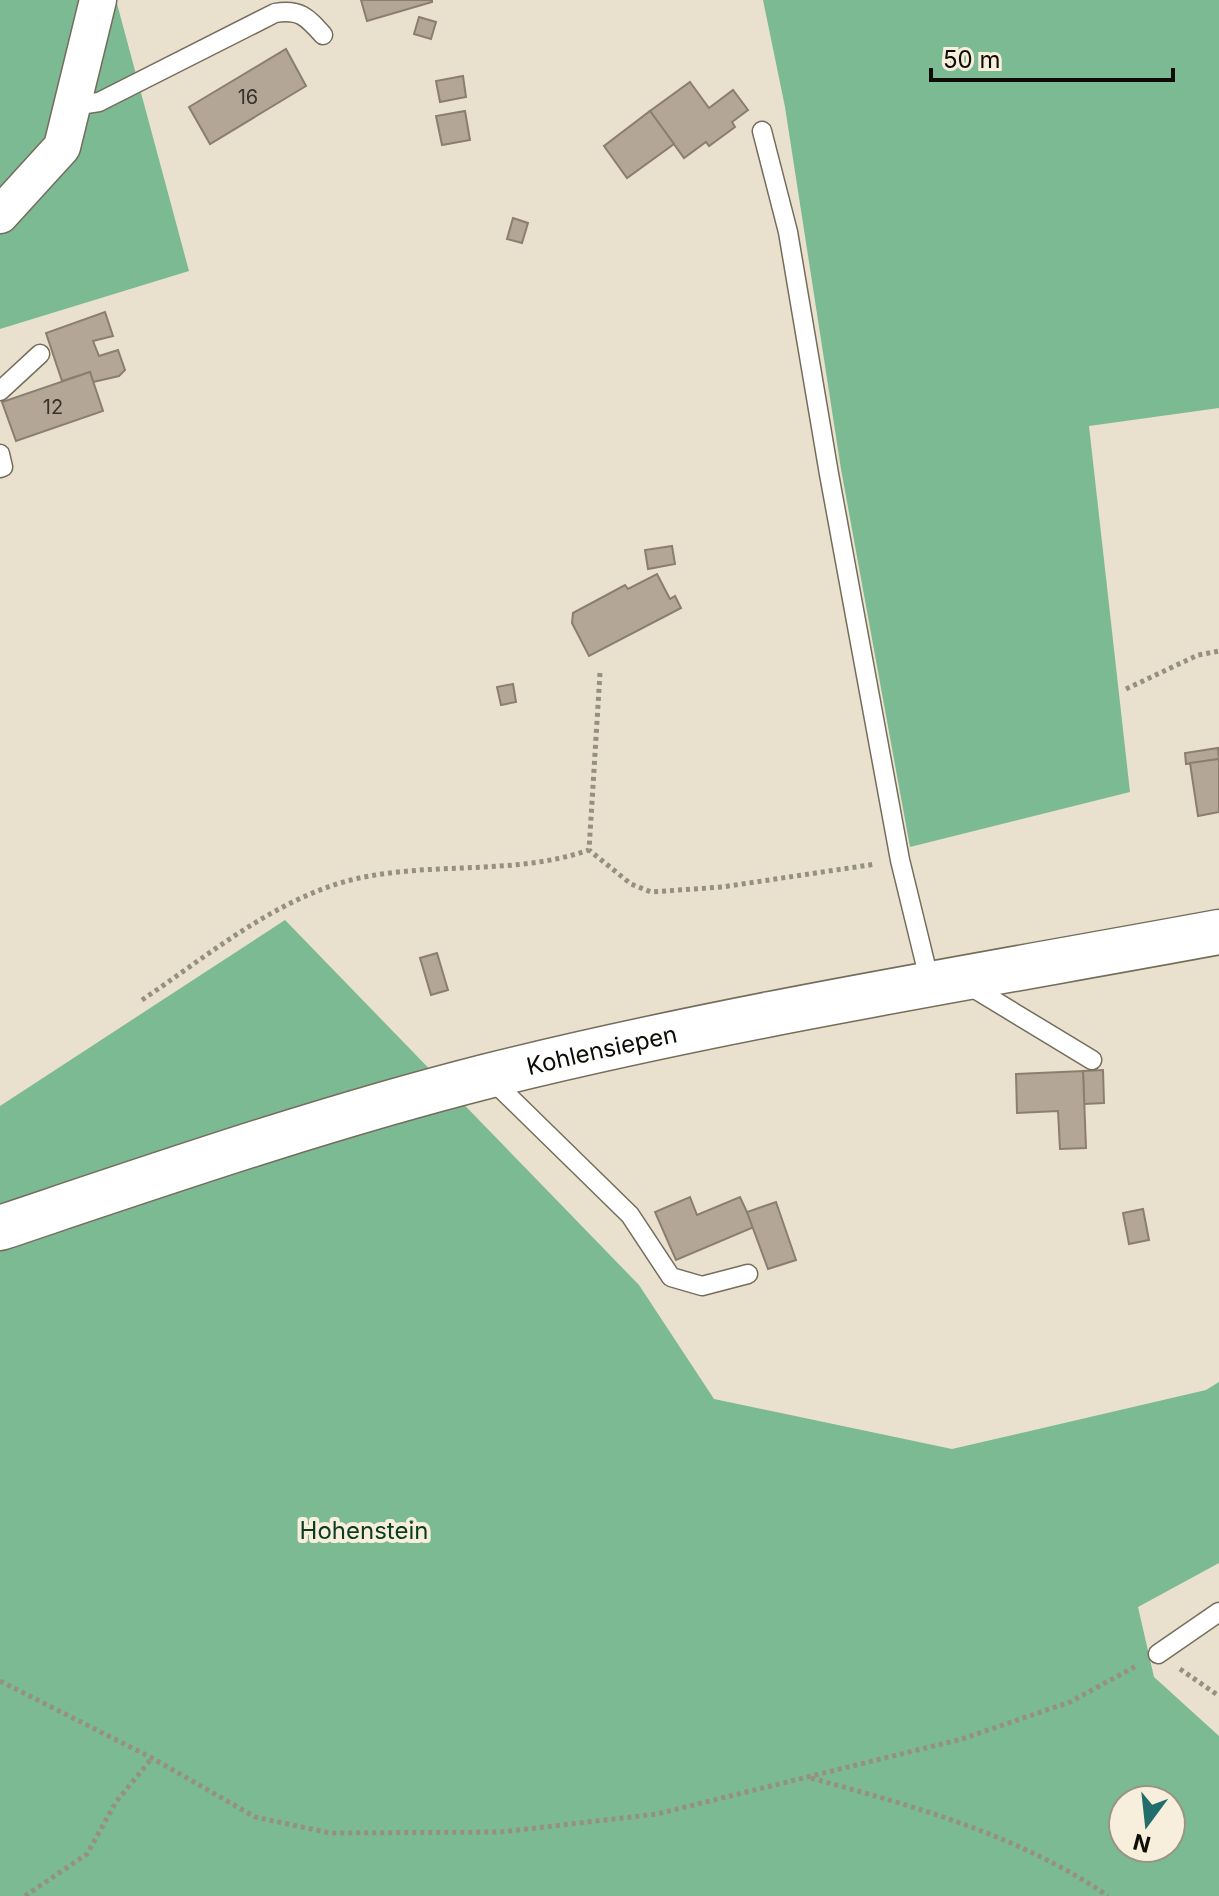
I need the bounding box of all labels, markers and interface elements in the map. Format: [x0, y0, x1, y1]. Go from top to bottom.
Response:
scale bar [931, 32, 1173, 82]
text: 50 m [943, 45, 1001, 74]
house number: 16 [238, 85, 258, 109]
house number: 12 [43, 395, 63, 419]
street label: Kohlensiepen [524, 1019, 679, 1081]
park label: Hohenstein [300, 1516, 428, 1545]
north arrow [1107, 1784, 1187, 1864]
text: N [1130, 1829, 1153, 1858]

